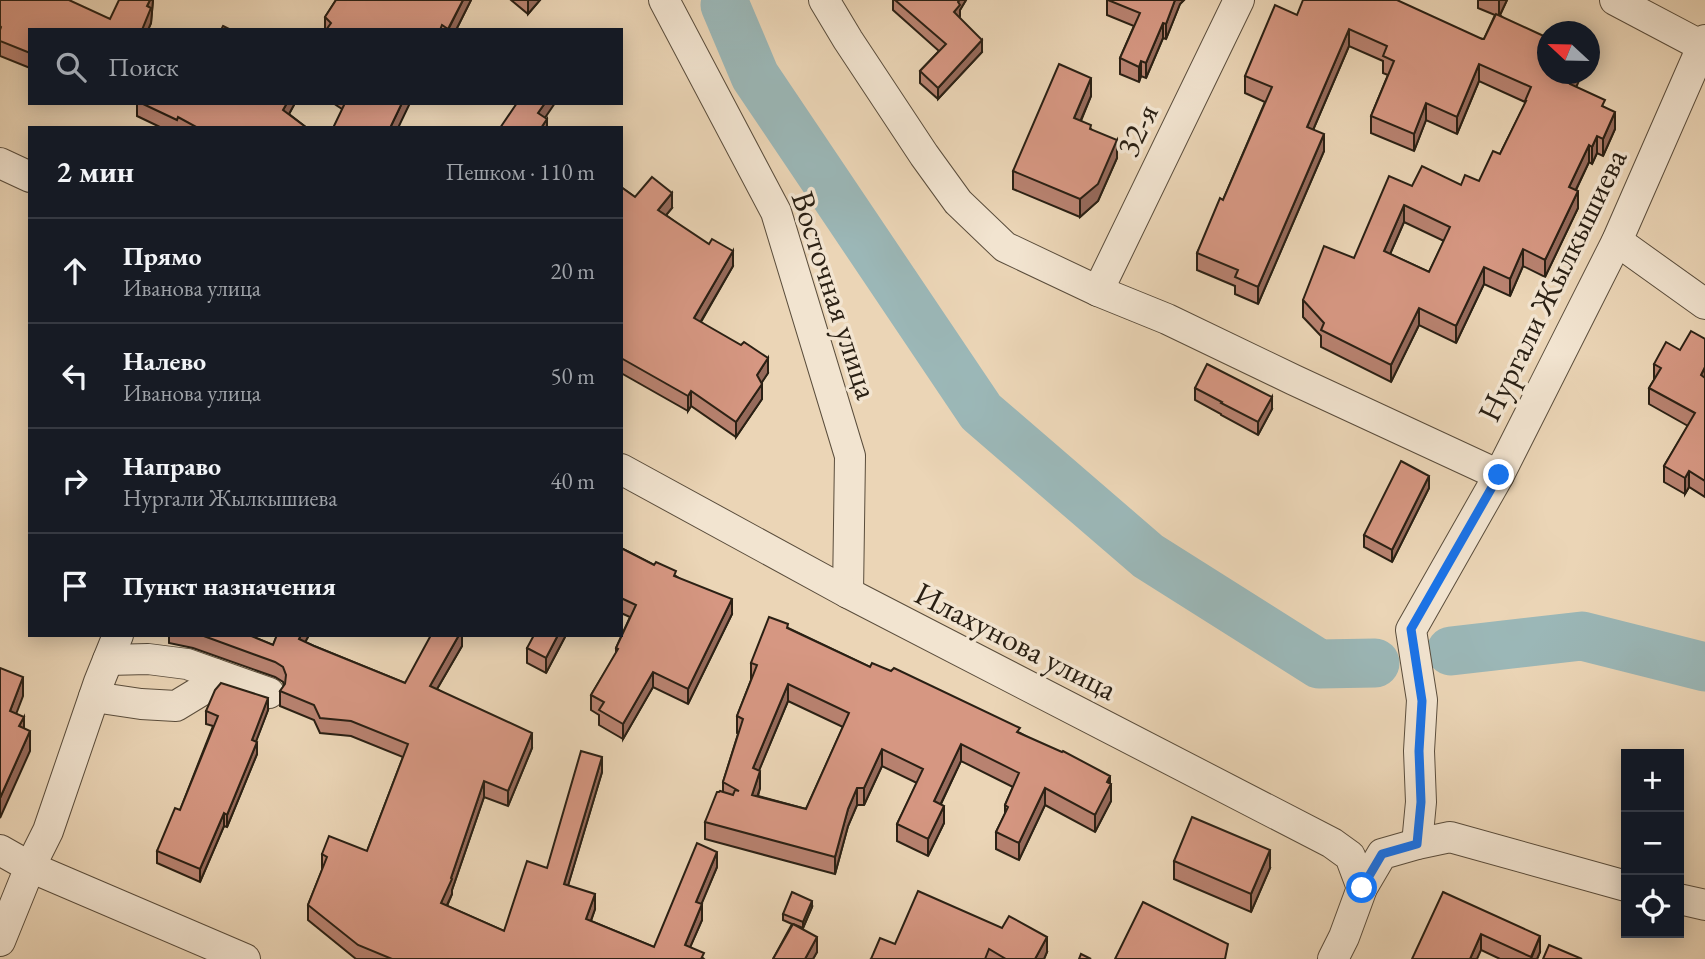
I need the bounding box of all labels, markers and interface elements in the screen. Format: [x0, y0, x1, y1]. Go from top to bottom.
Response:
north arrow [1537, 21, 1600, 84]
search box [28, 28, 623, 105]
icon: search [52, 48, 90, 86]
text: Поиск [108, 50, 179, 84]
street label: 32-я [1106, 97, 1168, 163]
street label: Нургали Жылкышиева [1468, 141, 1636, 428]
text: 2 мин [56, 152, 134, 191]
text: Пешком · 110 m [446, 157, 595, 187]
street label: Восточная улица [782, 186, 888, 404]
text: Прямо [123, 239, 202, 273]
icon: ahead [56, 252, 94, 290]
text: 20 m [550, 256, 595, 286]
text: Иванова улица [123, 273, 261, 303]
text: Налево [123, 344, 206, 378]
icon: left [56, 357, 94, 395]
text: 50 m [550, 361, 595, 391]
text: Иванова улица [123, 378, 261, 408]
text: Направо [123, 449, 221, 483]
route end [1483, 459, 1514, 490]
icon: right [56, 462, 94, 500]
text: 40 m [550, 466, 595, 496]
text: Нургали Жылкышиева [123, 483, 337, 513]
icon: arrive [56, 567, 94, 605]
text: Пункт назначения [123, 569, 336, 603]
street label: Илахунова улица [908, 572, 1124, 710]
map controls [1621, 749, 1684, 938]
button: + [1621, 749, 1684, 812]
button: − [1621, 812, 1684, 875]
route start [1346, 872, 1377, 903]
button: locate [1621, 875, 1684, 938]

